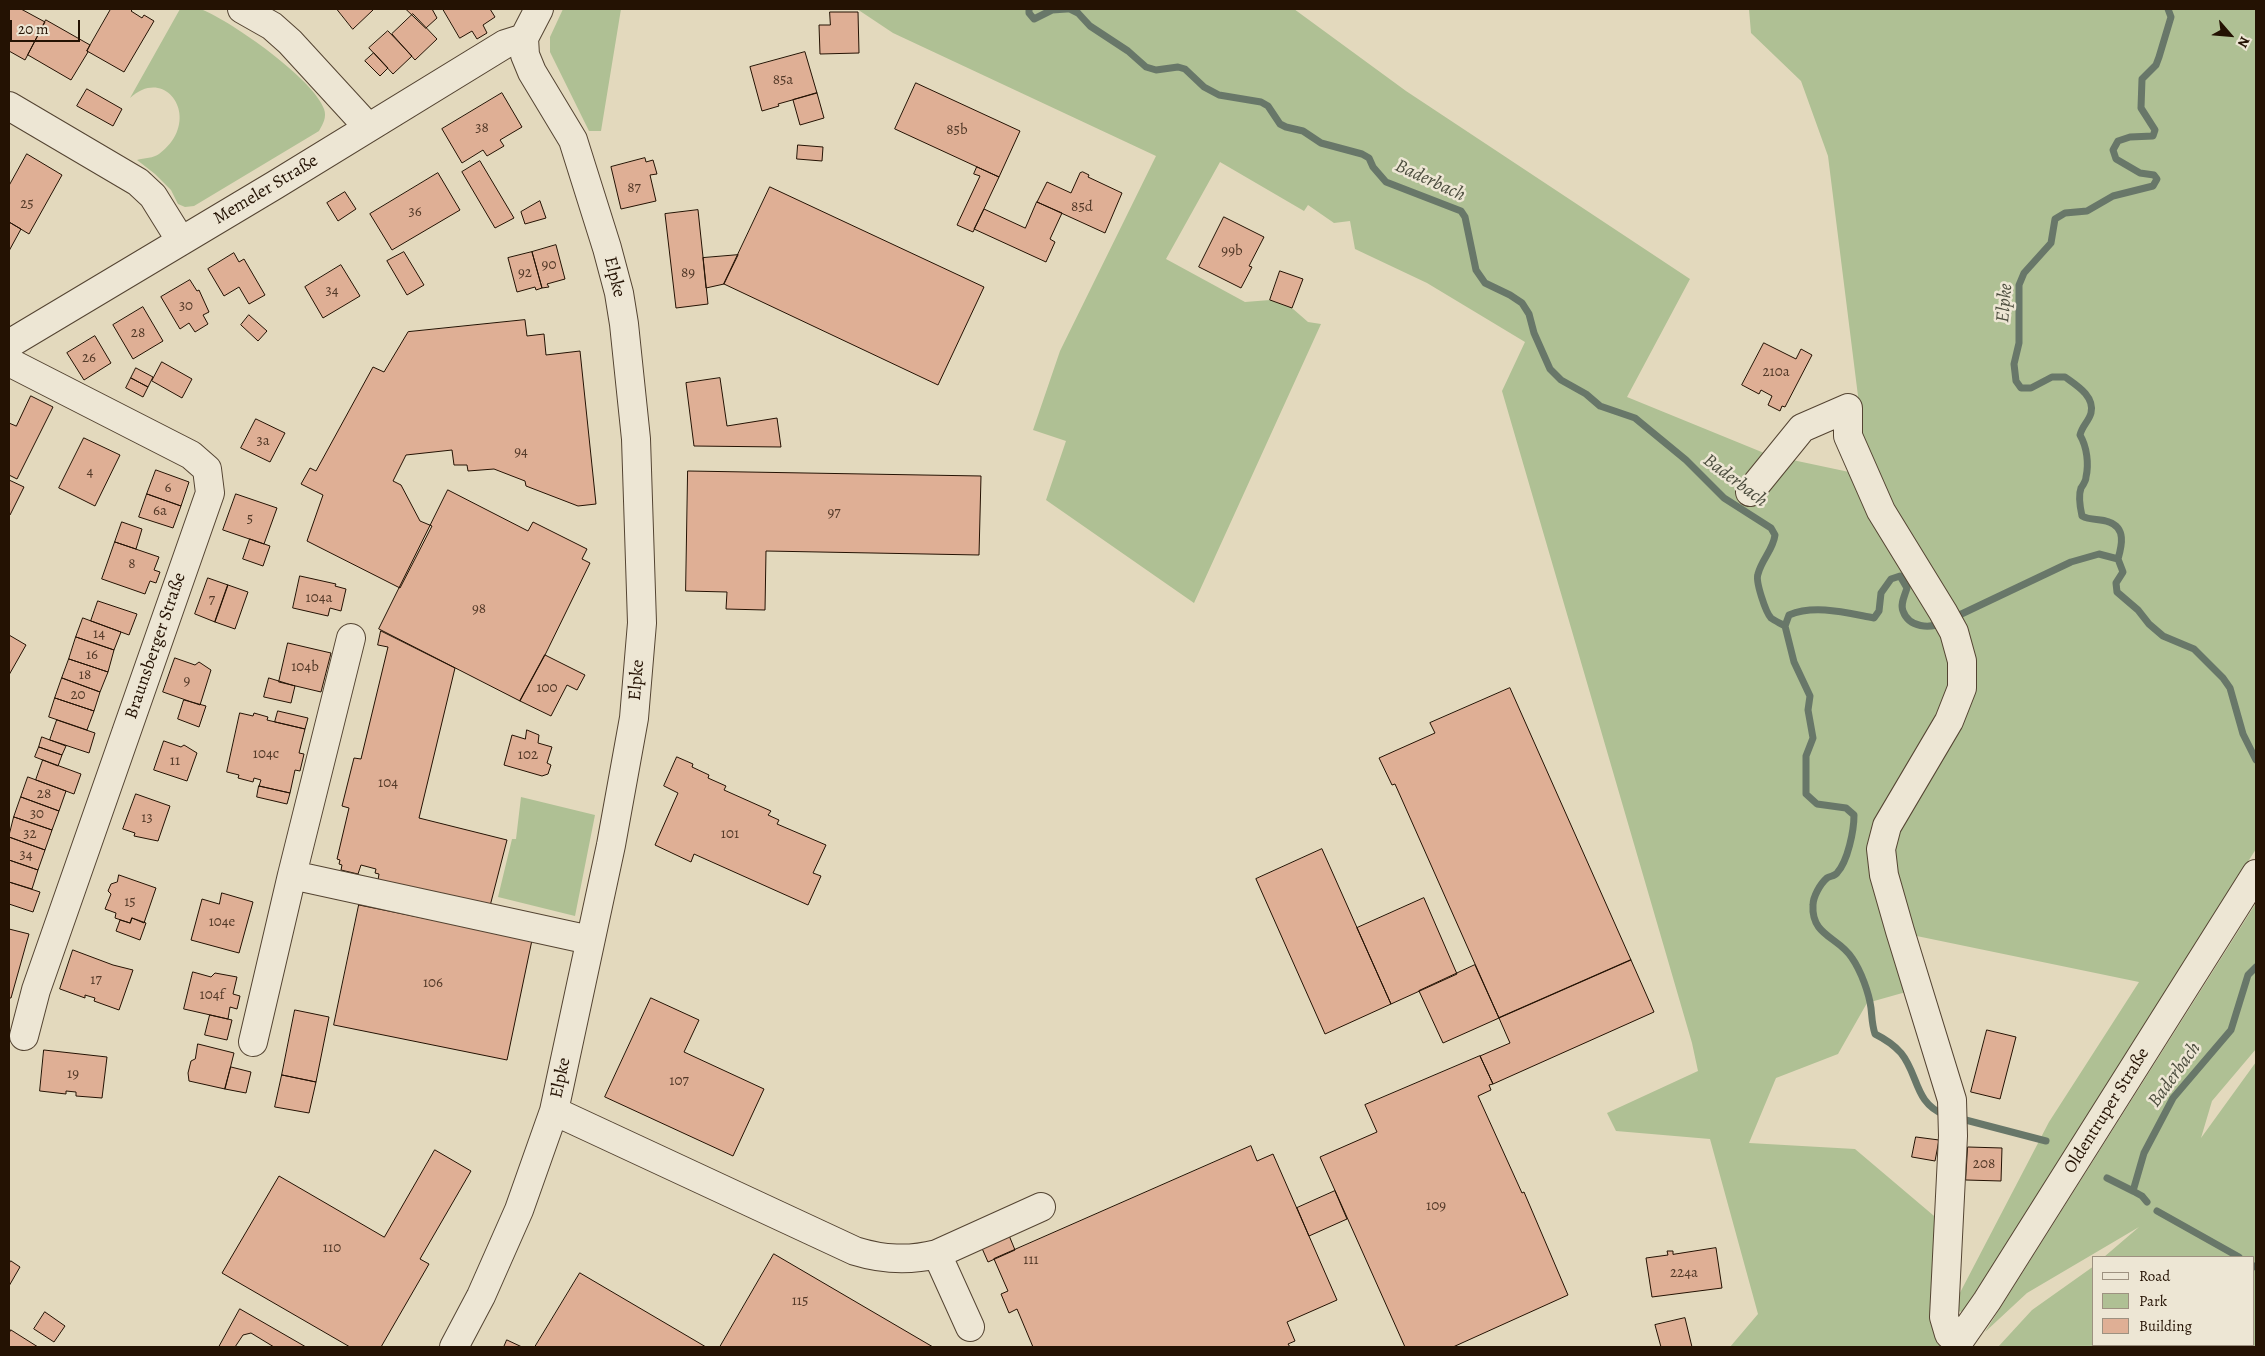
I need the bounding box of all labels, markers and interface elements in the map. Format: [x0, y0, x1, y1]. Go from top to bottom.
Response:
scale bar [12, 10, 82, 42]
north arrow [2205, 10, 2255, 60]
text: 20 m [18, 19, 49, 39]
text: N [2233, 33, 2255, 51]
house number: 85a [773, 71, 793, 89]
house number: 38 [475, 119, 489, 137]
house number: 85b [946, 121, 968, 139]
street label: Memeler Straße [210, 150, 322, 230]
water label: Baderbach [1391, 155, 1469, 207]
house number: 87 [627, 179, 641, 197]
house number: 25 [20, 195, 34, 213]
house number: 85d [1071, 198, 1093, 216]
house number: 36 [408, 203, 422, 221]
house number: 99b [1221, 242, 1243, 260]
street label: Elpke [599, 254, 629, 300]
house number: 90 [542, 256, 556, 274]
house number: 92 [518, 264, 532, 282]
house number: 89 [681, 264, 695, 282]
house number: 34 [325, 282, 339, 300]
water label: Elpke [1992, 282, 2018, 324]
house number: 30 [179, 297, 193, 315]
house number: 28 [131, 324, 145, 342]
house number: 26 [82, 349, 96, 367]
house number: 210a [1762, 363, 1790, 381]
house number: 3a [256, 432, 270, 450]
house number: 94 [514, 443, 528, 461]
water label: Baderbach [1698, 449, 1772, 513]
house number: 4 [87, 463, 93, 481]
house number: 6 [165, 479, 171, 497]
house number: 6a [153, 502, 167, 520]
house number: 97 [827, 504, 841, 522]
house number: 5 [247, 510, 253, 528]
house number: 8 [128, 555, 136, 573]
street label: Braunsberger Straße [121, 570, 191, 722]
house number: 104a [306, 589, 332, 607]
house number: 7 [209, 591, 215, 609]
house number: 98 [472, 600, 486, 618]
house number: 14 [93, 625, 105, 643]
house number: 16 [86, 646, 98, 664]
house number: 104b [291, 658, 319, 676]
street label: Elpke [624, 659, 650, 701]
house number: 18 [79, 666, 91, 684]
house number: 9 [184, 672, 190, 690]
house number: 100 [536, 679, 558, 697]
house number: 20 [70, 686, 86, 704]
house number: 104c [253, 745, 279, 763]
house number: 102 [518, 746, 538, 764]
house number: 11 [170, 752, 180, 770]
house number: 104 [378, 774, 398, 792]
house number: 28 [37, 785, 51, 803]
house number: 30 [30, 805, 44, 823]
house number: 13 [141, 809, 153, 827]
house number: 32 [23, 825, 37, 843]
house number: 101 [721, 825, 739, 843]
house number: 34 [19, 846, 33, 864]
house number: 15 [124, 893, 136, 911]
house number: 104e [209, 913, 235, 931]
house number: 17 [90, 971, 102, 989]
house number: 106 [423, 974, 443, 992]
house number: 104f [200, 986, 224, 1004]
water label: Baderbach [2144, 1038, 2206, 1112]
street label: Oldentruper Straße [2060, 1044, 2154, 1178]
street label: Elpke [546, 1056, 576, 1100]
house number: 19 [67, 1065, 79, 1083]
house number: 107 [669, 1072, 689, 1090]
house number: 208 [1973, 1155, 1995, 1173]
house number: 109 [1426, 1197, 1446, 1215]
house number: 110 [323, 1239, 341, 1257]
house number: 111 [1023, 1251, 1039, 1269]
legend [2092, 1256, 2255, 1346]
house number: 224a [1670, 1264, 1698, 1282]
text: Road [2139, 1266, 2170, 1286]
text: Park [2139, 1291, 2167, 1311]
house number: 115 [792, 1292, 808, 1310]
text: Building [2139, 1316, 2192, 1336]

